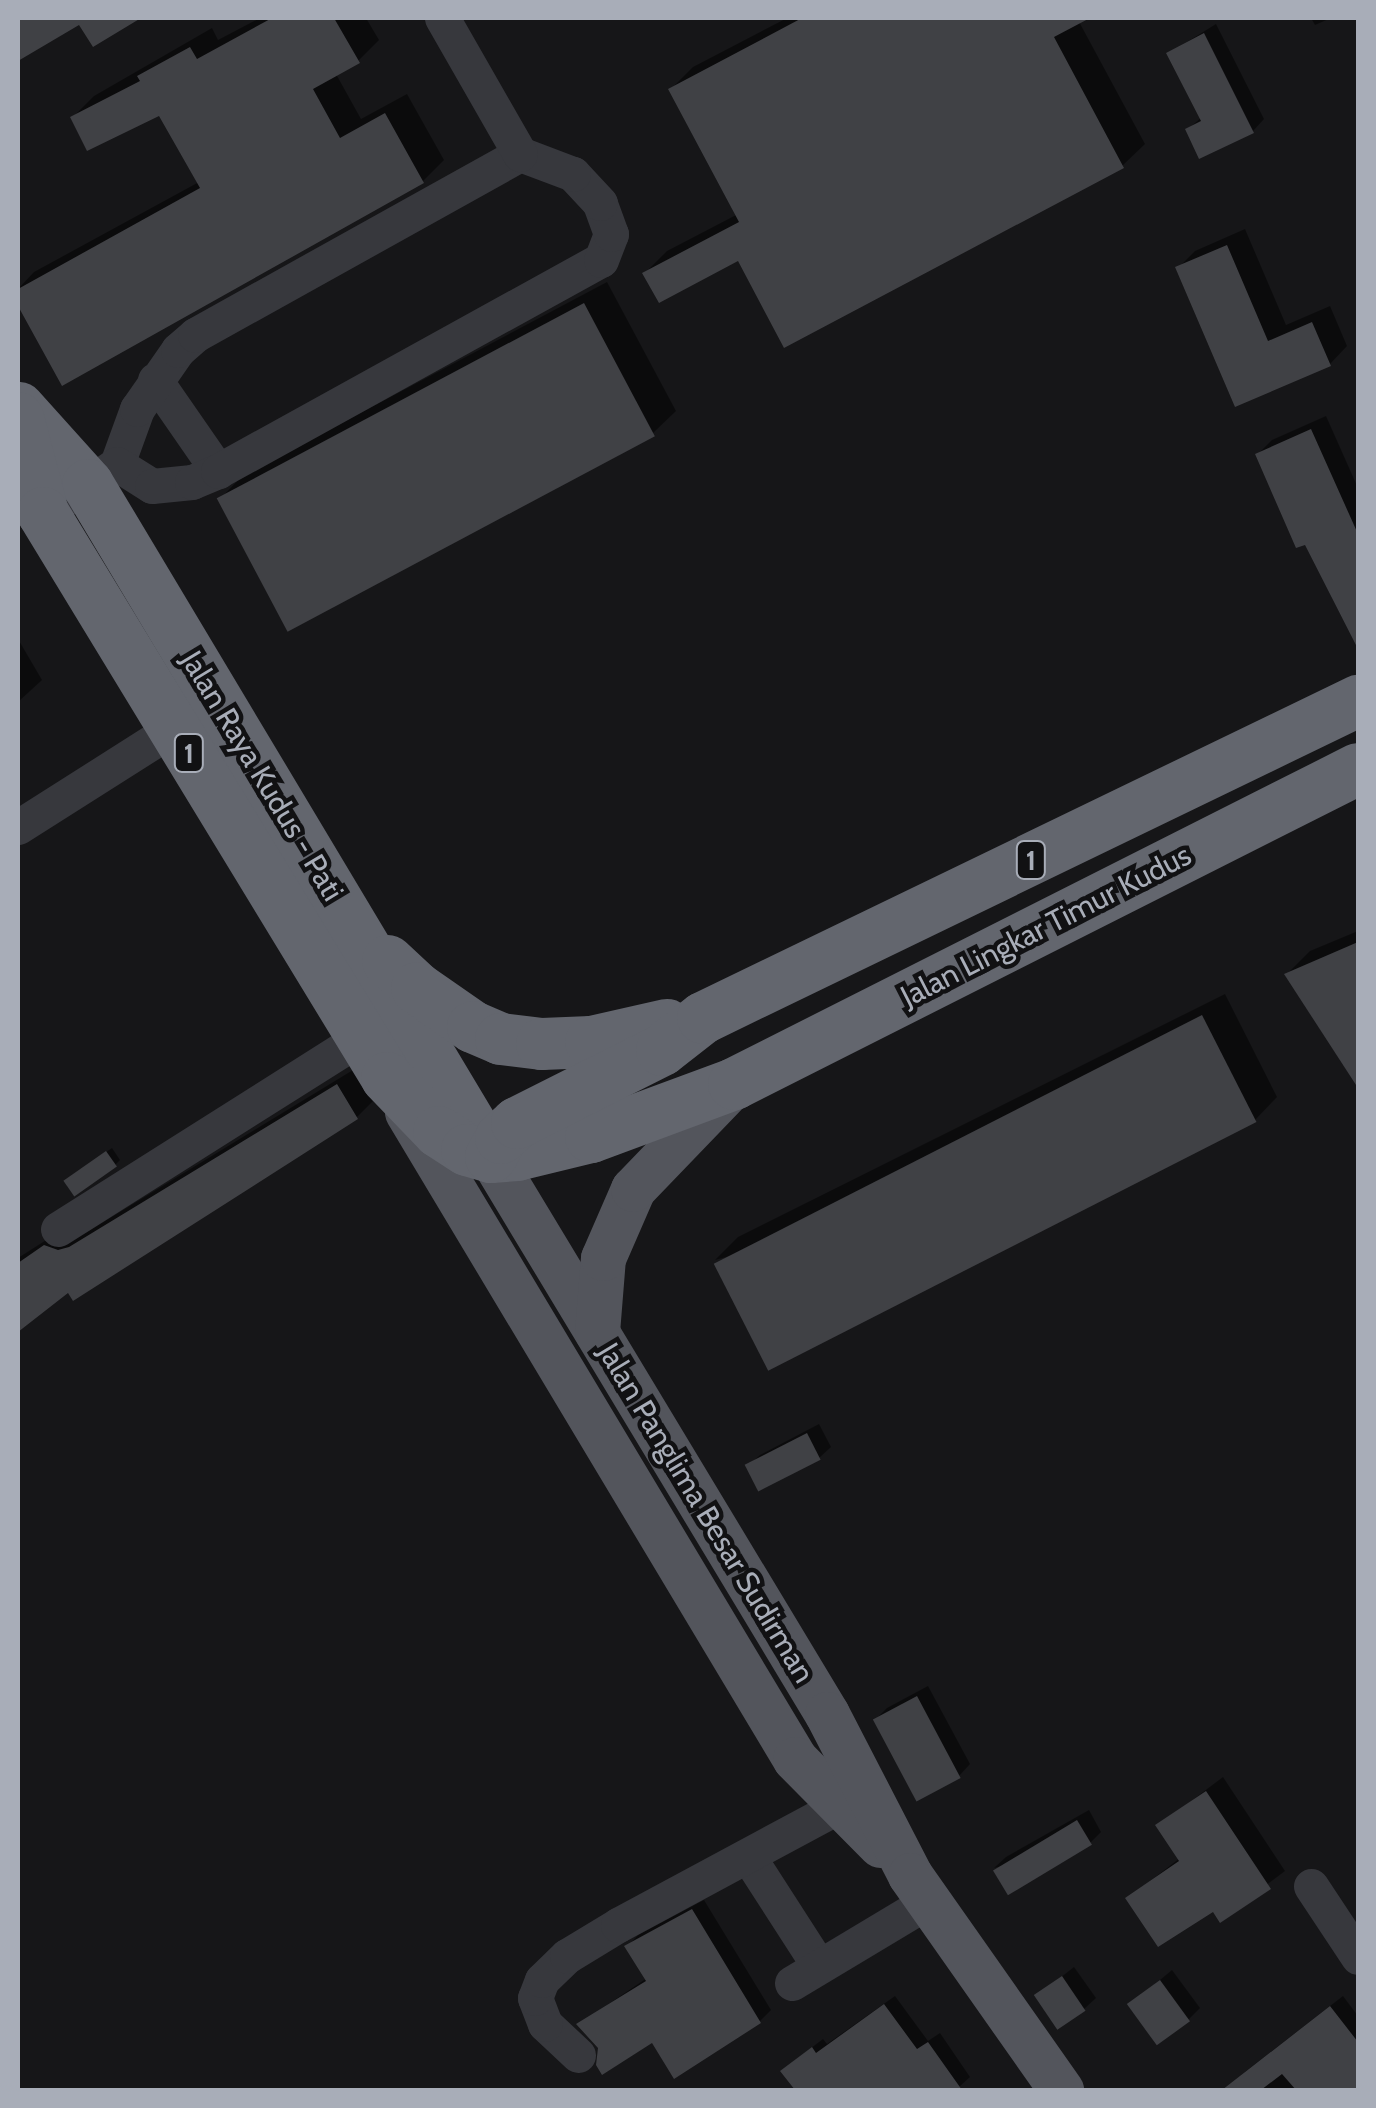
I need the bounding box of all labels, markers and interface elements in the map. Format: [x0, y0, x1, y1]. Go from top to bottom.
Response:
street label: Jalan Raya Kudus - Pati [173, 645, 351, 907]
road number: 1 [172, 730, 206, 776]
street label: Jalan Lingkar Timur Kudus [895, 837, 1197, 1015]
road number: 1 [1014, 837, 1048, 883]
street label: Jalan Panglima Besar Sudirman [590, 1337, 822, 1689]

